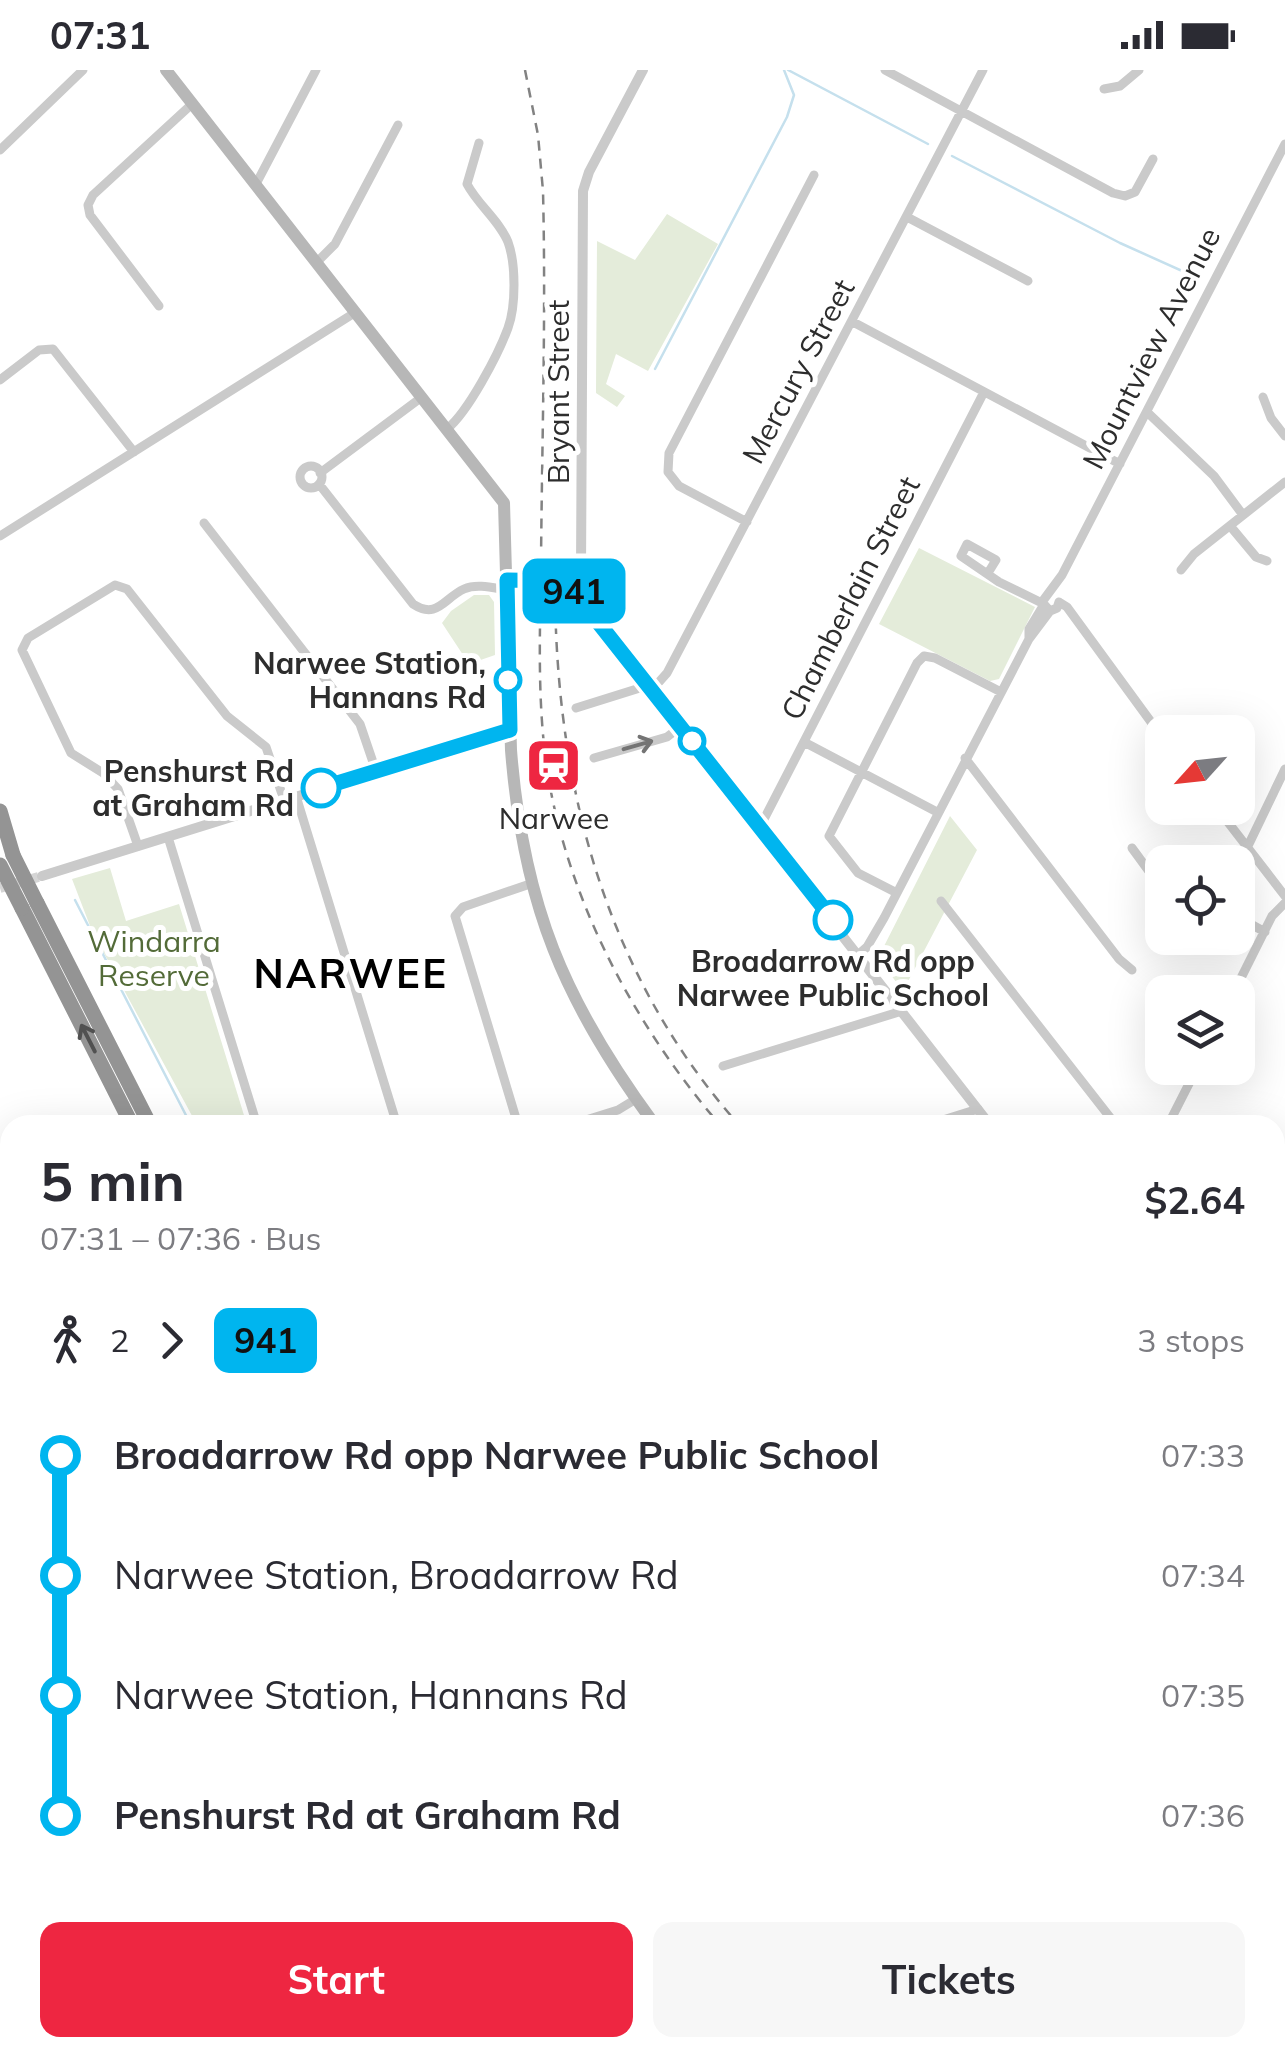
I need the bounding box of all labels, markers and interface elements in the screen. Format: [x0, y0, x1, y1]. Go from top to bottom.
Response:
text: 07:31 [50, 11, 151, 59]
street label: Mountview Avenue [1074, 221, 1228, 475]
street label: Mercury Street [733, 272, 863, 470]
street label: Bryant Street [539, 300, 577, 484]
street label: Chamberlain Street [772, 470, 928, 726]
line badge: 941 [516, 558, 632, 624]
text: 941 [542, 569, 606, 613]
place label: Narwee Station, Hannans Rd [253, 644, 486, 716]
marker: Narwee Station, Hannans Rd [495, 667, 521, 693]
north arrow [1145, 715, 1255, 825]
map controls [1145, 715, 1255, 1085]
unlabelled marker [679, 728, 705, 754]
one-way arrow [622, 735, 654, 753]
station icon: Narwee [524, 736, 584, 796]
place label: Penshurst Rd at Graham Rd [92, 752, 294, 824]
marker: Penshurst Rd at Graham Rd [302, 769, 340, 807]
place label: Narwee [499, 799, 609, 837]
button: locate [1145, 845, 1255, 955]
marker: Broadarrow Rd opp Narwee Public School [814, 901, 852, 939]
park label: Windarra Reserve [87, 922, 221, 994]
place label: Broadarrow Rd opp Narwee Public School [677, 942, 989, 1014]
district label: NARWEE [253, 948, 449, 998]
button: layers [1145, 975, 1255, 1085]
one-way arrow [78, 1024, 97, 1054]
text: 5 min [40, 1146, 185, 1215]
text: $2.64 [1144, 1176, 1245, 1224]
text: 07:31 – 07:36 · Bus [40, 1218, 321, 1258]
icon: walk [40, 1313, 95, 1368]
icon: forward [144, 1313, 199, 1368]
text: 941 [234, 1318, 297, 1362]
text: 2 [110, 1320, 129, 1360]
text: 3 stops [1137, 1320, 1245, 1360]
text: Broadarrow Rd opp Narwee Public School [114, 1431, 880, 1479]
text: 07:33 [1161, 1435, 1245, 1475]
text: Narwee Station, Broadarrow Rd [114, 1551, 679, 1599]
text: 07:34 [1161, 1555, 1245, 1595]
text: Narwee Station, Hannans Rd [114, 1671, 628, 1719]
text: 07:35 [1161, 1675, 1245, 1715]
text: Penshurst Rd at Graham Rd [114, 1791, 621, 1839]
text: 07:36 [1161, 1795, 1245, 1835]
button: Start [40, 1922, 633, 2037]
button: Tickets [653, 1922, 1245, 2037]

